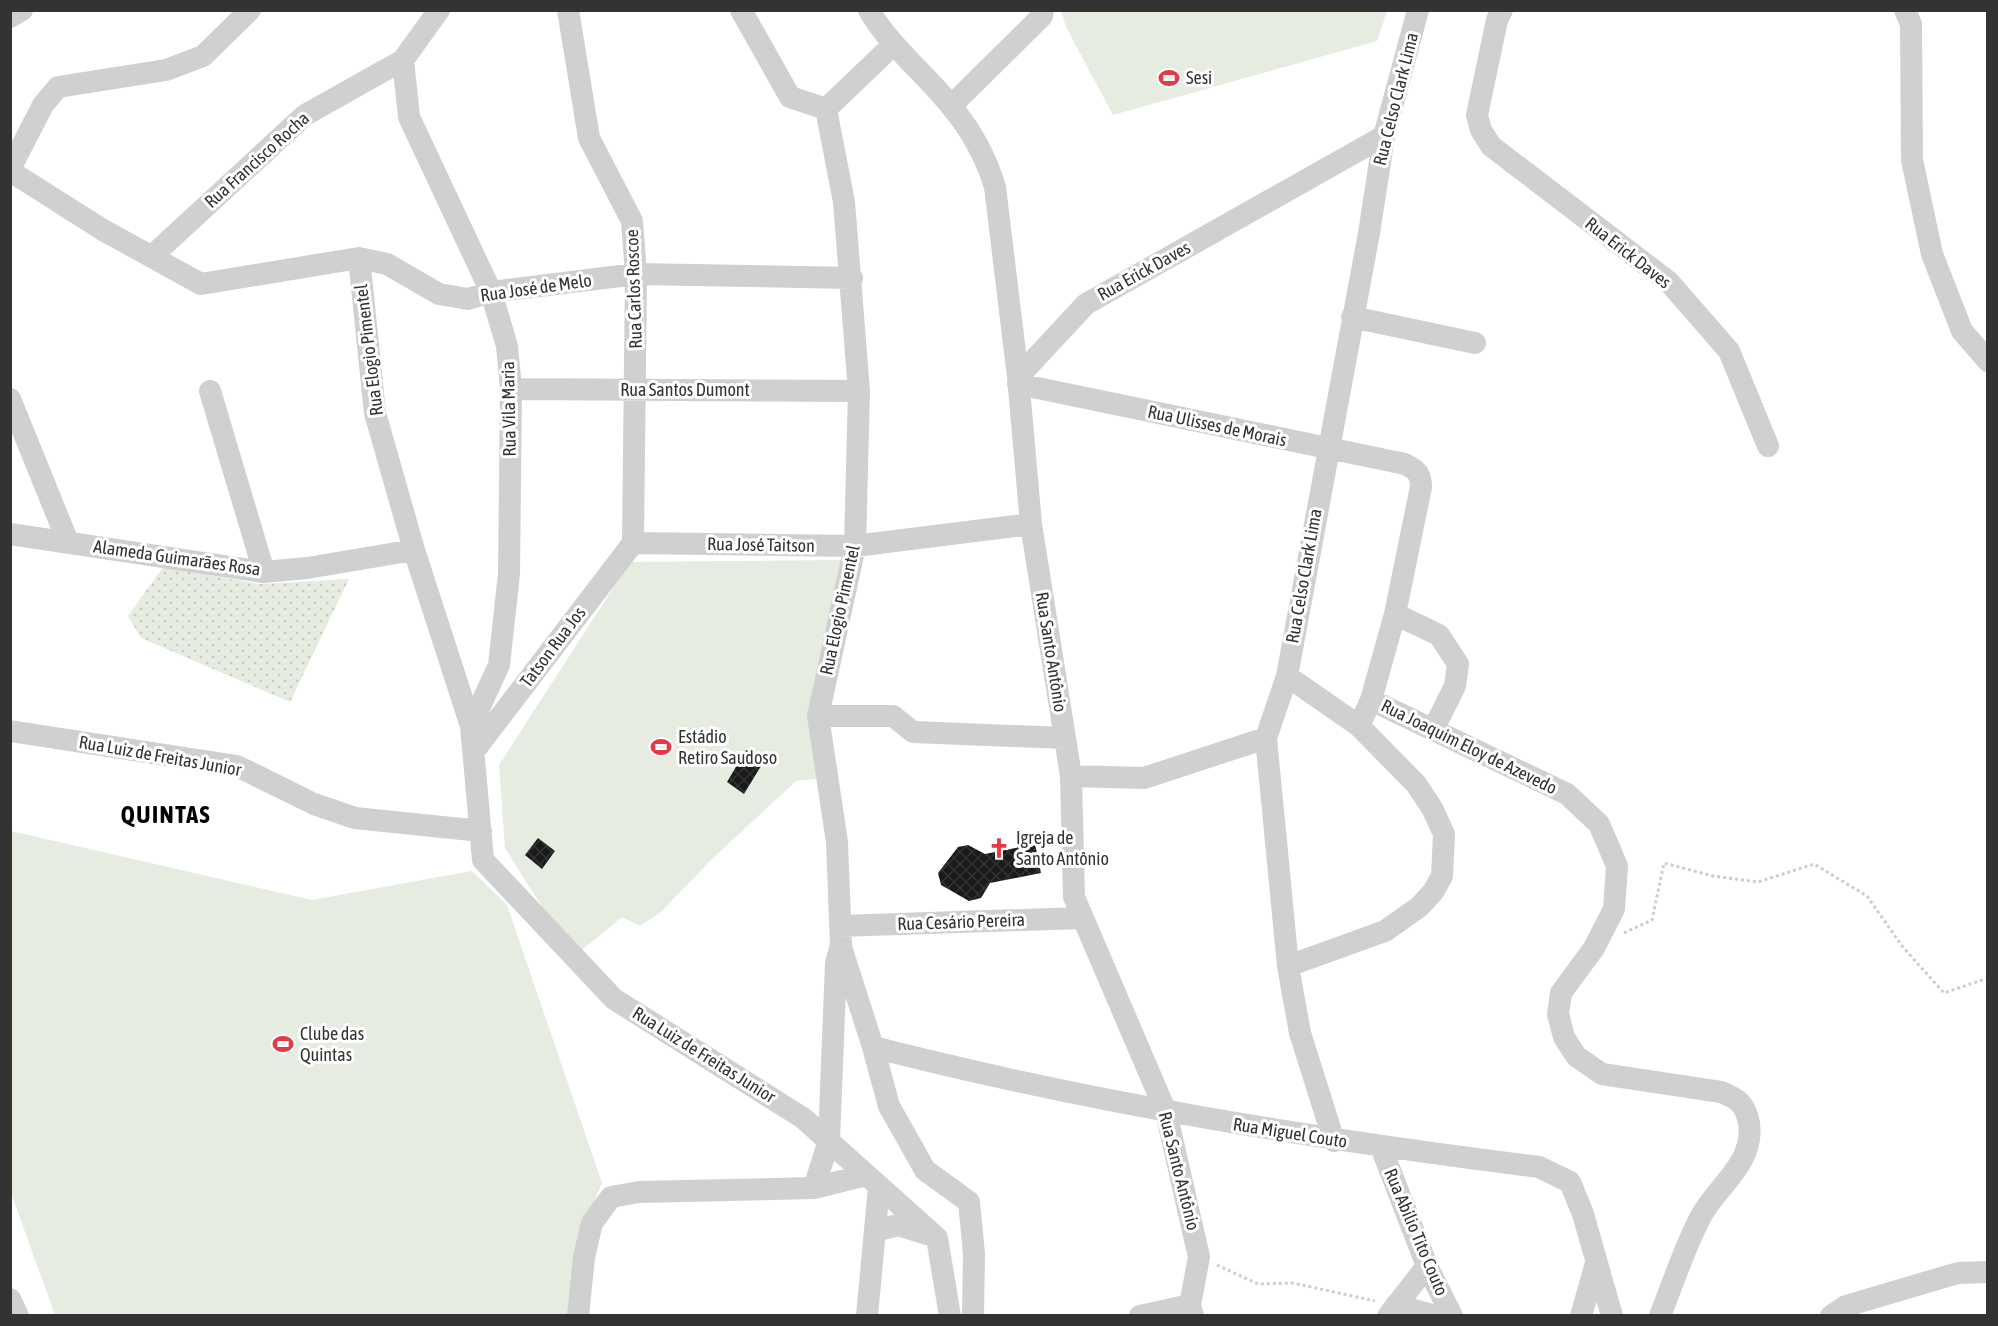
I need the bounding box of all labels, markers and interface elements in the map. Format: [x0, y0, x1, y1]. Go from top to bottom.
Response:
street label: Rua Celso Clark Lima [1369, 30, 1422, 168]
sports icon: Sesi [1157, 66, 1181, 90]
place label: Sesi [1186, 67, 1212, 88]
street label: Rua Francisco Rocha [200, 107, 313, 212]
street label: Rua Erick Daves [1581, 213, 1675, 293]
street label: Rua Carlos Roscoe [621, 229, 646, 349]
street label: Rua Erick Daves [1094, 236, 1194, 305]
street label: Rua José de Melo [479, 269, 593, 306]
street label: Rua Elogio Pimentel [350, 283, 387, 417]
street label: Rua Vila Maria [497, 361, 520, 457]
street label: Rua Santos Dumont [620, 379, 750, 400]
street label: Rua Ulisses de Morais [1146, 401, 1288, 450]
street label: Rua Celso Clark Lima [1281, 507, 1326, 645]
street label: Rua José Taitson [707, 533, 815, 556]
street label: Alameda Guimarães Rosa [92, 535, 262, 580]
street label: Rua Elogio Pimentel [815, 543, 864, 677]
street label: Rua Santo Antônio [1032, 590, 1071, 714]
street label: Tatson Rua Jos [516, 602, 590, 691]
street label: Rua Joaquim Eloy de Azevedo [1378, 695, 1561, 798]
place label: Estádio Retiro Saudoso [678, 726, 777, 768]
street label: Rua Luiz de Freitas Junior [77, 731, 244, 780]
sports icon: Estádio Retiro Saudoso [649, 735, 673, 759]
district label: QUINTAS [121, 801, 211, 828]
place label: Igreja de Santo Antônio [1016, 827, 1109, 869]
church icon: Igreja de Santo Antônio [987, 836, 1011, 860]
street label: Rua Cesário Pereira [897, 909, 1025, 934]
street label: Rua Luiz de Freitas Junior [629, 1002, 780, 1107]
place label: Clube das Quintas [300, 1023, 364, 1065]
sports icon: Clube das Quintas [271, 1032, 295, 1056]
street label: Rua Santo Antônio [1155, 1109, 1204, 1232]
street label: Rua Miguel Couto [1231, 1113, 1349, 1152]
street label: Rua Abílio Tito Couto [1380, 1165, 1453, 1299]

